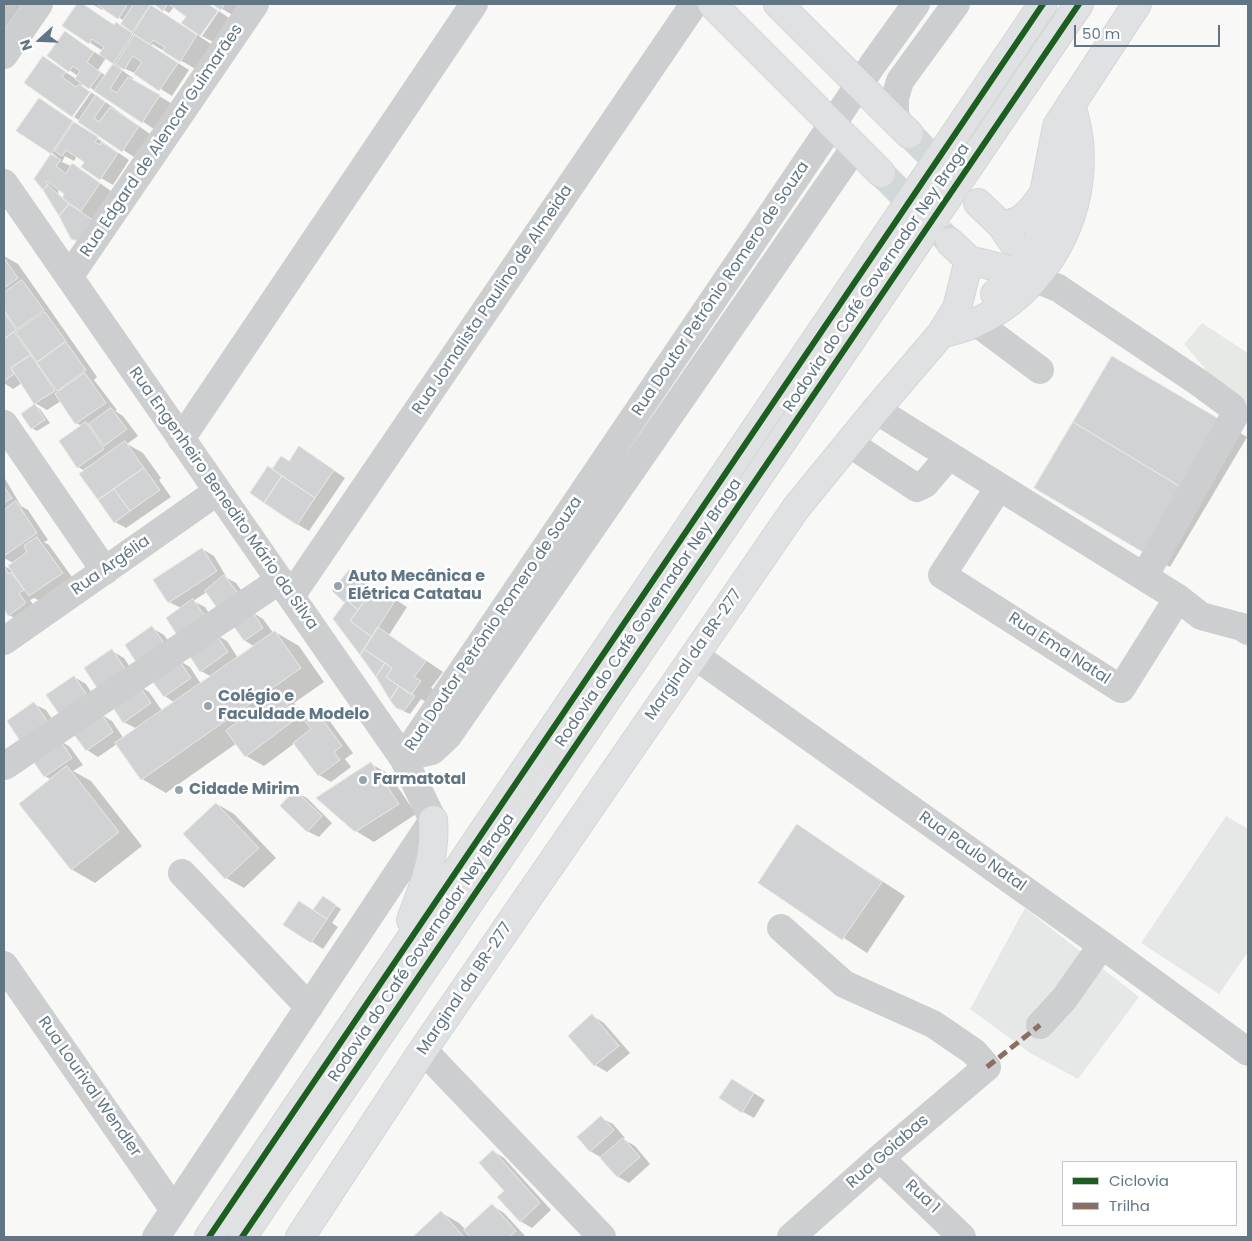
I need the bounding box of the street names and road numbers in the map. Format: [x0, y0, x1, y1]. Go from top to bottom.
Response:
street label: Rua Edgard de Alencar Guimarães [77, 21, 247, 261]
street label: Rodovia do Café Governador Ney Braga [780, 140, 974, 416]
street label: Rua Doutor Petrônio Romero de Souza [628, 158, 814, 420]
street label: Rua Jornalista Paulino de Almeida [409, 182, 577, 418]
street label: Rua Engenheiro Benedito Mário da Silva [125, 364, 321, 634]
street label: Rodovia do Café Governador Ney Braga [552, 475, 746, 751]
street label: Rua Doutor Petrônio Romero de Souza [401, 493, 587, 755]
street label: Rua Argélia [68, 532, 154, 600]
street label: Marginal da BR-277 [642, 586, 746, 724]
street label: Rua Ema Natal [1005, 609, 1113, 689]
street label: Rua Paulo Natal [915, 808, 1029, 896]
street label: Rodovia do Café Governador Ney Braga [325, 810, 519, 1086]
street label: Marginal da BR-277 [414, 919, 516, 1059]
street label: Rua Lourival Wendler [33, 1013, 145, 1161]
street label: Rua Goiabas [843, 1111, 933, 1193]
street label: Rua 1 [901, 1176, 943, 1218]

